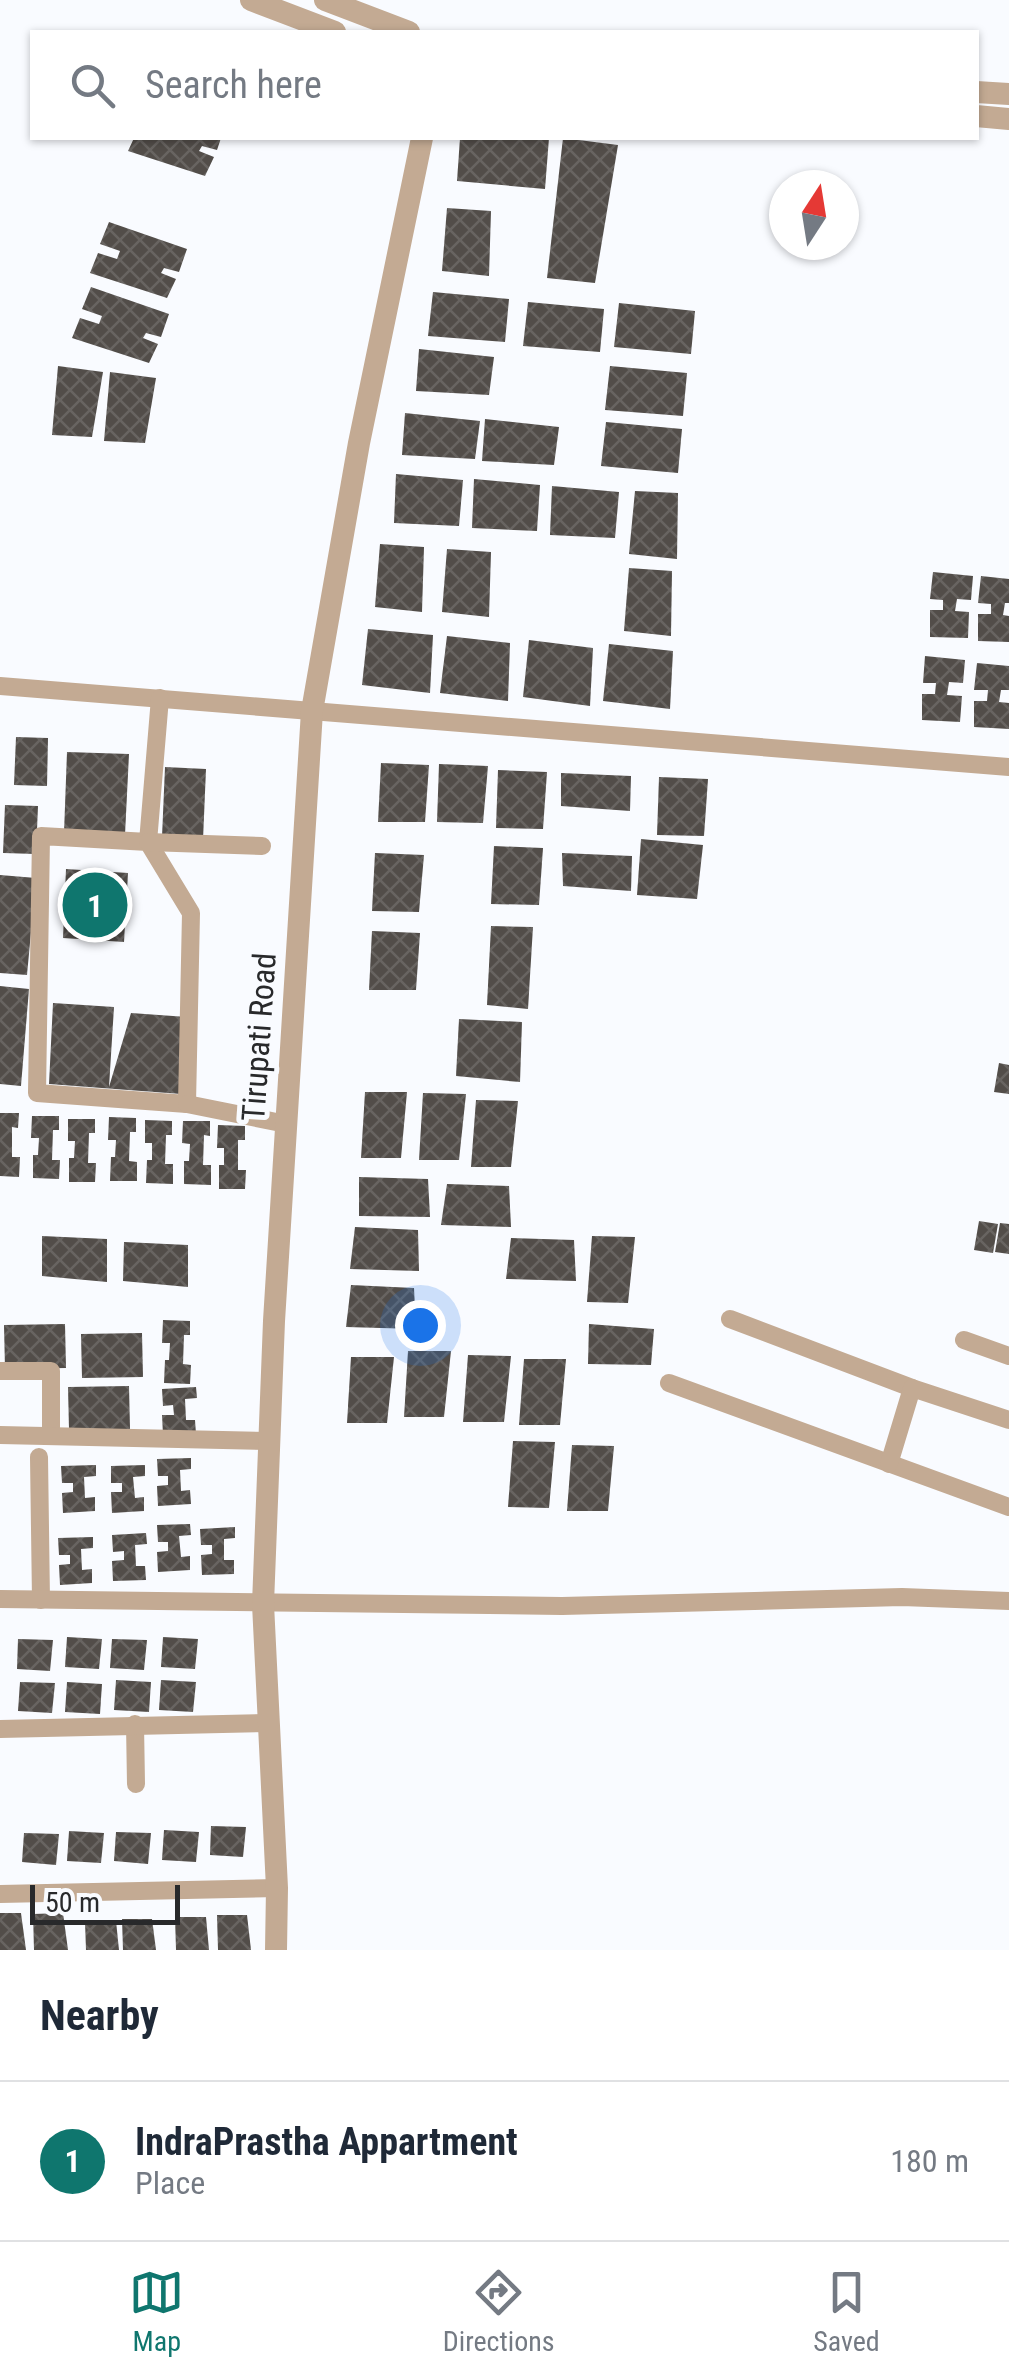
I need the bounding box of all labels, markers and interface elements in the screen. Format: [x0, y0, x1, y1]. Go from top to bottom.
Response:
search box [30, 30, 979, 140]
icon: search [65, 58, 120, 113]
text: Search here [145, 63, 322, 107]
north arrow [769, 170, 859, 260]
pin: 1 [62, 868, 128, 942]
street label: Tirupati Road [234, 952, 284, 1122]
your location [395, 1300, 446, 1351]
scale bar [30, 1880, 180, 1924]
text: 50 m [45, 1886, 100, 1919]
text: Nearby [40, 1991, 159, 2040]
text: IndraPrastha Appartment [135, 2120, 518, 2164]
text: 1 [64, 2142, 81, 2180]
text: 180 m [890, 2142, 969, 2180]
text: Place [135, 2164, 205, 2202]
tab: Map [129, 2265, 184, 2358]
tab: Directions [443, 2265, 555, 2358]
tab: Saved [813, 2265, 880, 2358]

